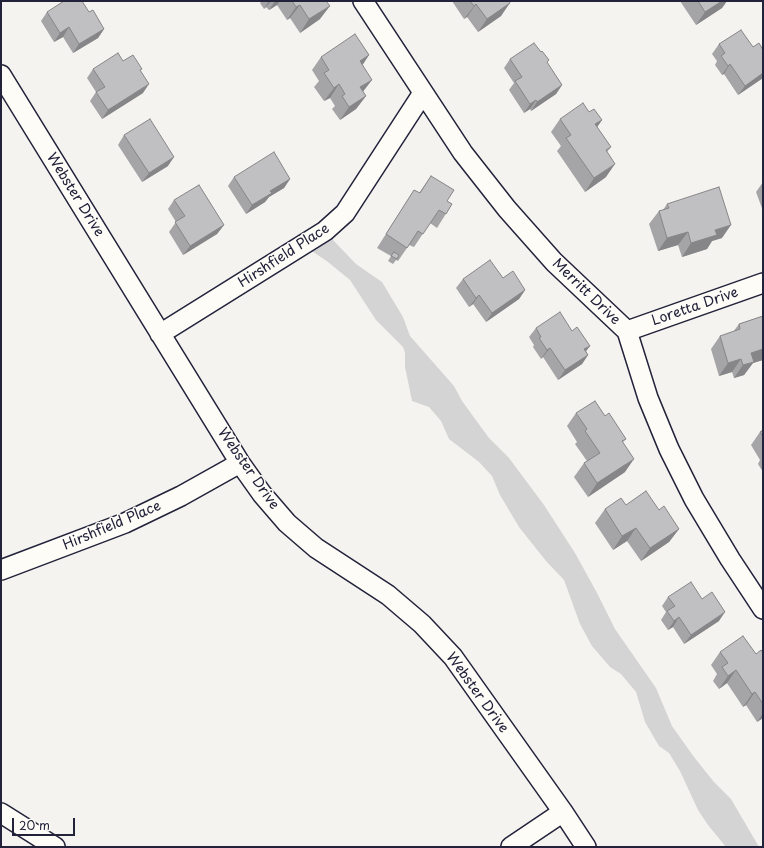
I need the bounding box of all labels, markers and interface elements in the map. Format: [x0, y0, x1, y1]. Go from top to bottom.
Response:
street label: Webster Drive [43, 150, 107, 240]
street label: Hirshfield Place [235, 220, 333, 292]
street label: Merritt Drive [549, 255, 623, 329]
street label: Loretta Drive [649, 284, 741, 330]
street label: Webster Drive [214, 425, 282, 513]
street label: Hirshfield Place [60, 498, 164, 554]
street label: Webster Drive [442, 649, 512, 737]
scale bar [14, 810, 77, 836]
text: 20 m [19, 816, 50, 834]

